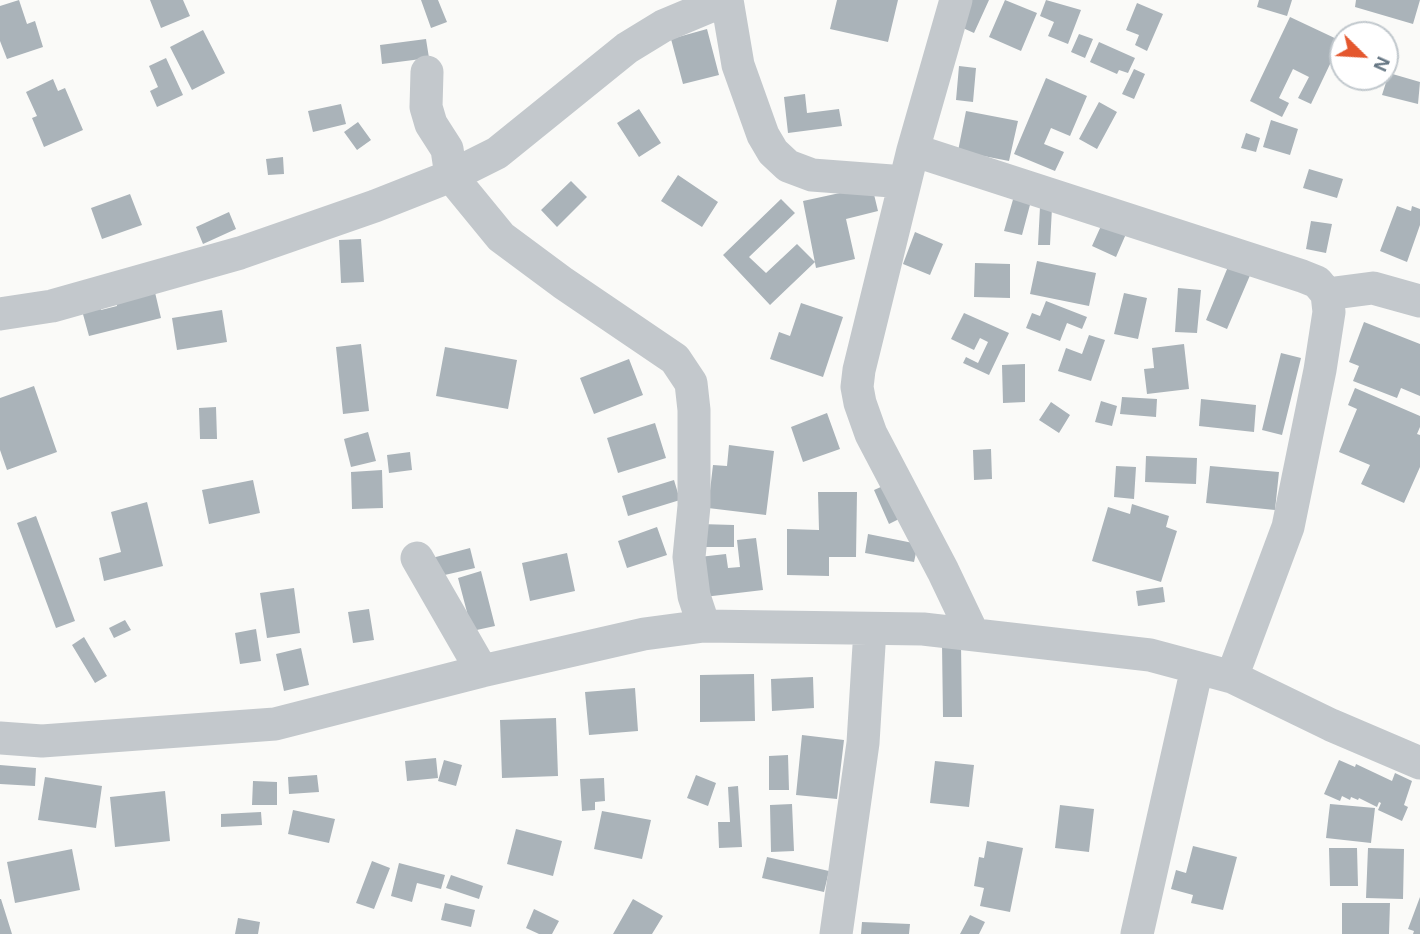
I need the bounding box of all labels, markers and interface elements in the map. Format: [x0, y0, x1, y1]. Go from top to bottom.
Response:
north arrow [1329, 21, 1399, 91]
text: N [1369, 53, 1394, 74]

